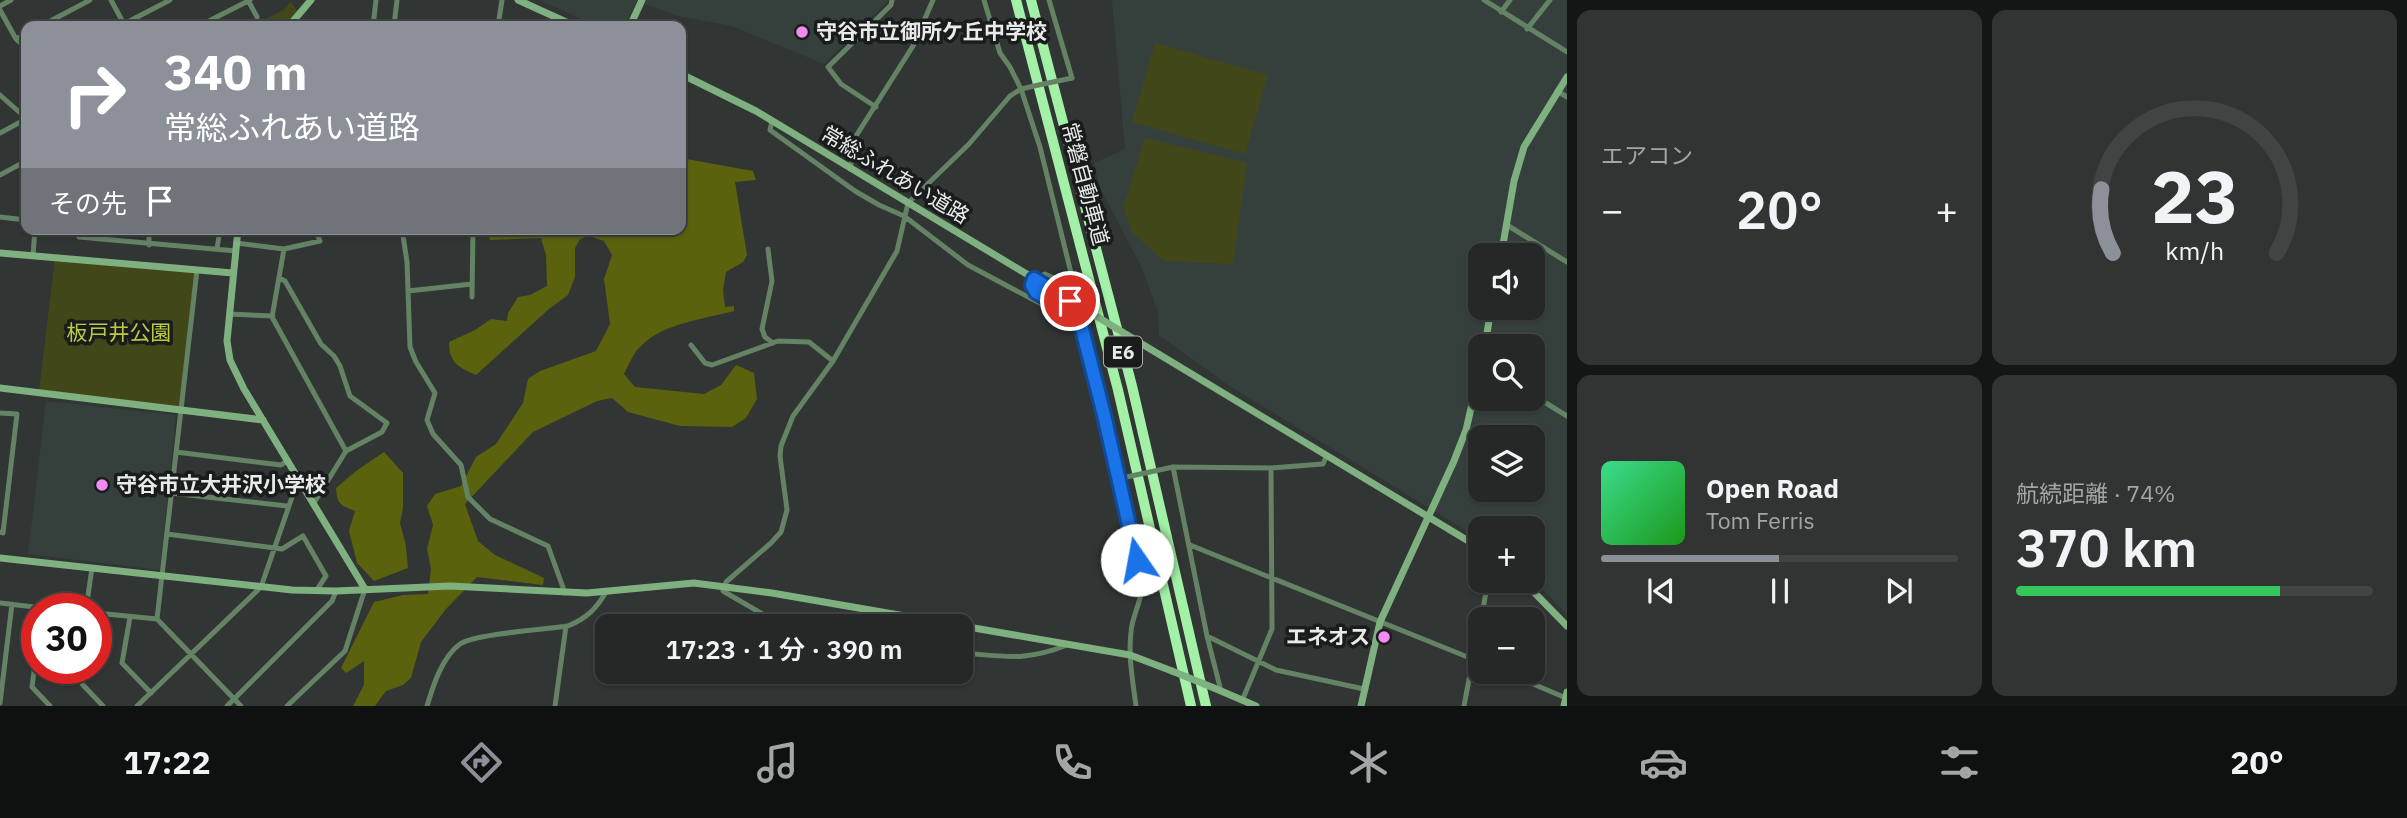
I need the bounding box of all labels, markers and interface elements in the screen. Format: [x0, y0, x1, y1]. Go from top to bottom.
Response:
place label: 守谷市立御所ケ丘中学校 [816, 17, 1047, 45]
marker: 守谷市立御所ケ丘中学校 [794, 24, 810, 40]
text: 340 m [164, 40, 308, 103]
icon: right [49, 49, 140, 140]
text: 常総ふれあい道路 [164, 106, 420, 148]
street label: 常総ふれあい道路 [816, 119, 975, 229]
street label: 常磐自動車道 [1056, 119, 1116, 248]
text: エアコン [1601, 140, 1693, 170]
text: 23 [2151, 149, 2238, 244]
text: 20° [1736, 176, 1823, 243]
icon: arrive [141, 182, 179, 220]
text: − [1601, 185, 1624, 234]
text: + [1935, 185, 1958, 234]
text: その先 [49, 186, 127, 220]
text: km/h [2165, 234, 2224, 267]
map controls [1468, 243, 1545, 684]
button: sound [1468, 243, 1545, 320]
pin [1040, 271, 1100, 331]
icon: arrive [1051, 282, 1089, 320]
park label: 板戸井公園 [67, 318, 172, 346]
button: search [1468, 334, 1545, 411]
road number: E6 [1104, 336, 1142, 368]
button: layers [1468, 425, 1545, 502]
place label: 守谷市立大井沢小学校 [116, 470, 326, 498]
text: Open Road [1706, 471, 1839, 505]
marker: 守谷市立大井沢小学校 [94, 477, 110, 493]
text: 航続距離 · 74% [2016, 478, 2175, 508]
text: Tom Ferris [1706, 505, 1815, 535]
text: 370 km [2016, 514, 2197, 581]
button: + [1468, 516, 1545, 593]
position arrow [1100, 523, 1174, 597]
icon: previous [1642, 572, 1680, 610]
icon: pause [1761, 572, 1799, 610]
icon: next [1880, 572, 1918, 610]
speed limit sign: 30 [21, 593, 112, 684]
button: − [1468, 607, 1545, 684]
place label: エネオス [1286, 622, 1370, 650]
marker: エネオス [1376, 629, 1392, 645]
text: 17:23 · 1 分 · 390 m [665, 632, 903, 666]
icon: directions [457, 738, 506, 787]
icon: music [753, 738, 802, 787]
icon: phone [1048, 738, 1097, 787]
icon: climate [1344, 738, 1393, 787]
icon: car [1639, 738, 1688, 787]
icon: filters [1935, 738, 1984, 787]
text: 17:22 [123, 741, 211, 783]
text: 20° [2230, 741, 2284, 783]

